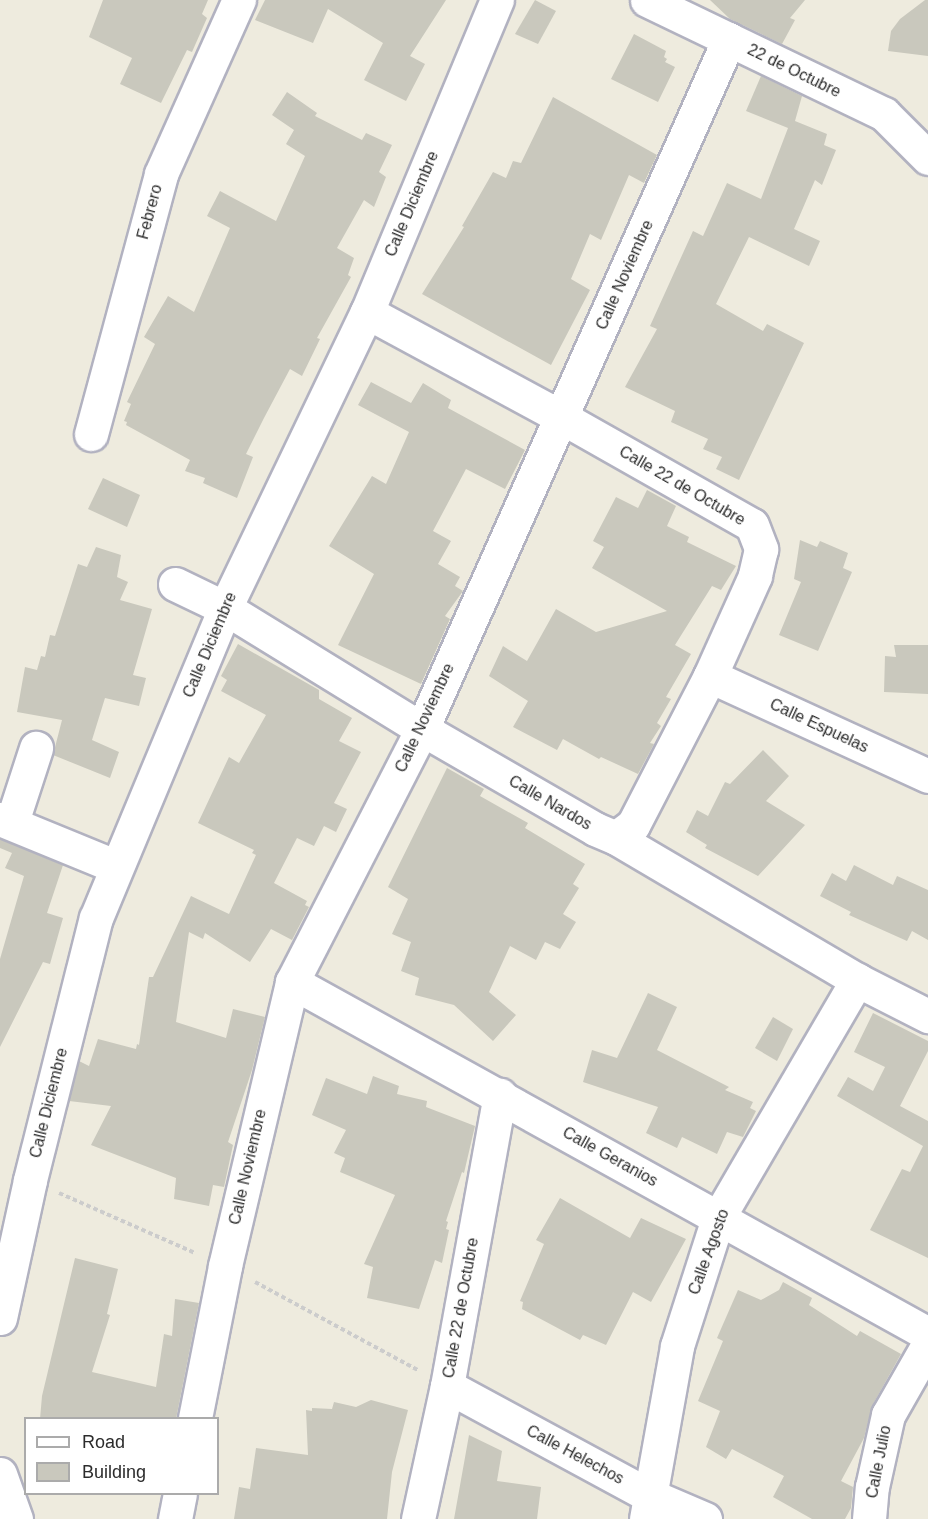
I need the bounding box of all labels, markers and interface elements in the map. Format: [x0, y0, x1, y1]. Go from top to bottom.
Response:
street label: 22 de Octubre [744, 40, 844, 102]
street label: Calle Diciembre [381, 148, 443, 260]
street label: Febrero [133, 182, 167, 242]
street label: Calle Noviembre [592, 217, 658, 333]
street label: Calle 22 de Octubre [616, 442, 748, 530]
street label: Calle Diciembre [179, 589, 241, 701]
street label: Calle Noviembre [391, 660, 459, 776]
street label: Calle Espuelas [767, 695, 871, 757]
street label: Calle Nardos [505, 772, 595, 834]
street label: Calle Diciembre [26, 1046, 72, 1160]
street label: Calle Noviembre [225, 1107, 271, 1227]
street label: Calle Geranios [559, 1123, 661, 1191]
street label: Calle Agosto [684, 1206, 734, 1298]
street label: Calle 22 de Octubre [439, 1236, 483, 1380]
legend [24, 1417, 219, 1495]
street label: Calle Helechos [523, 1421, 627, 1489]
street label: Calle Julio [863, 1424, 895, 1500]
text: Road [82, 1432, 125, 1452]
text: Building [82, 1462, 146, 1482]

